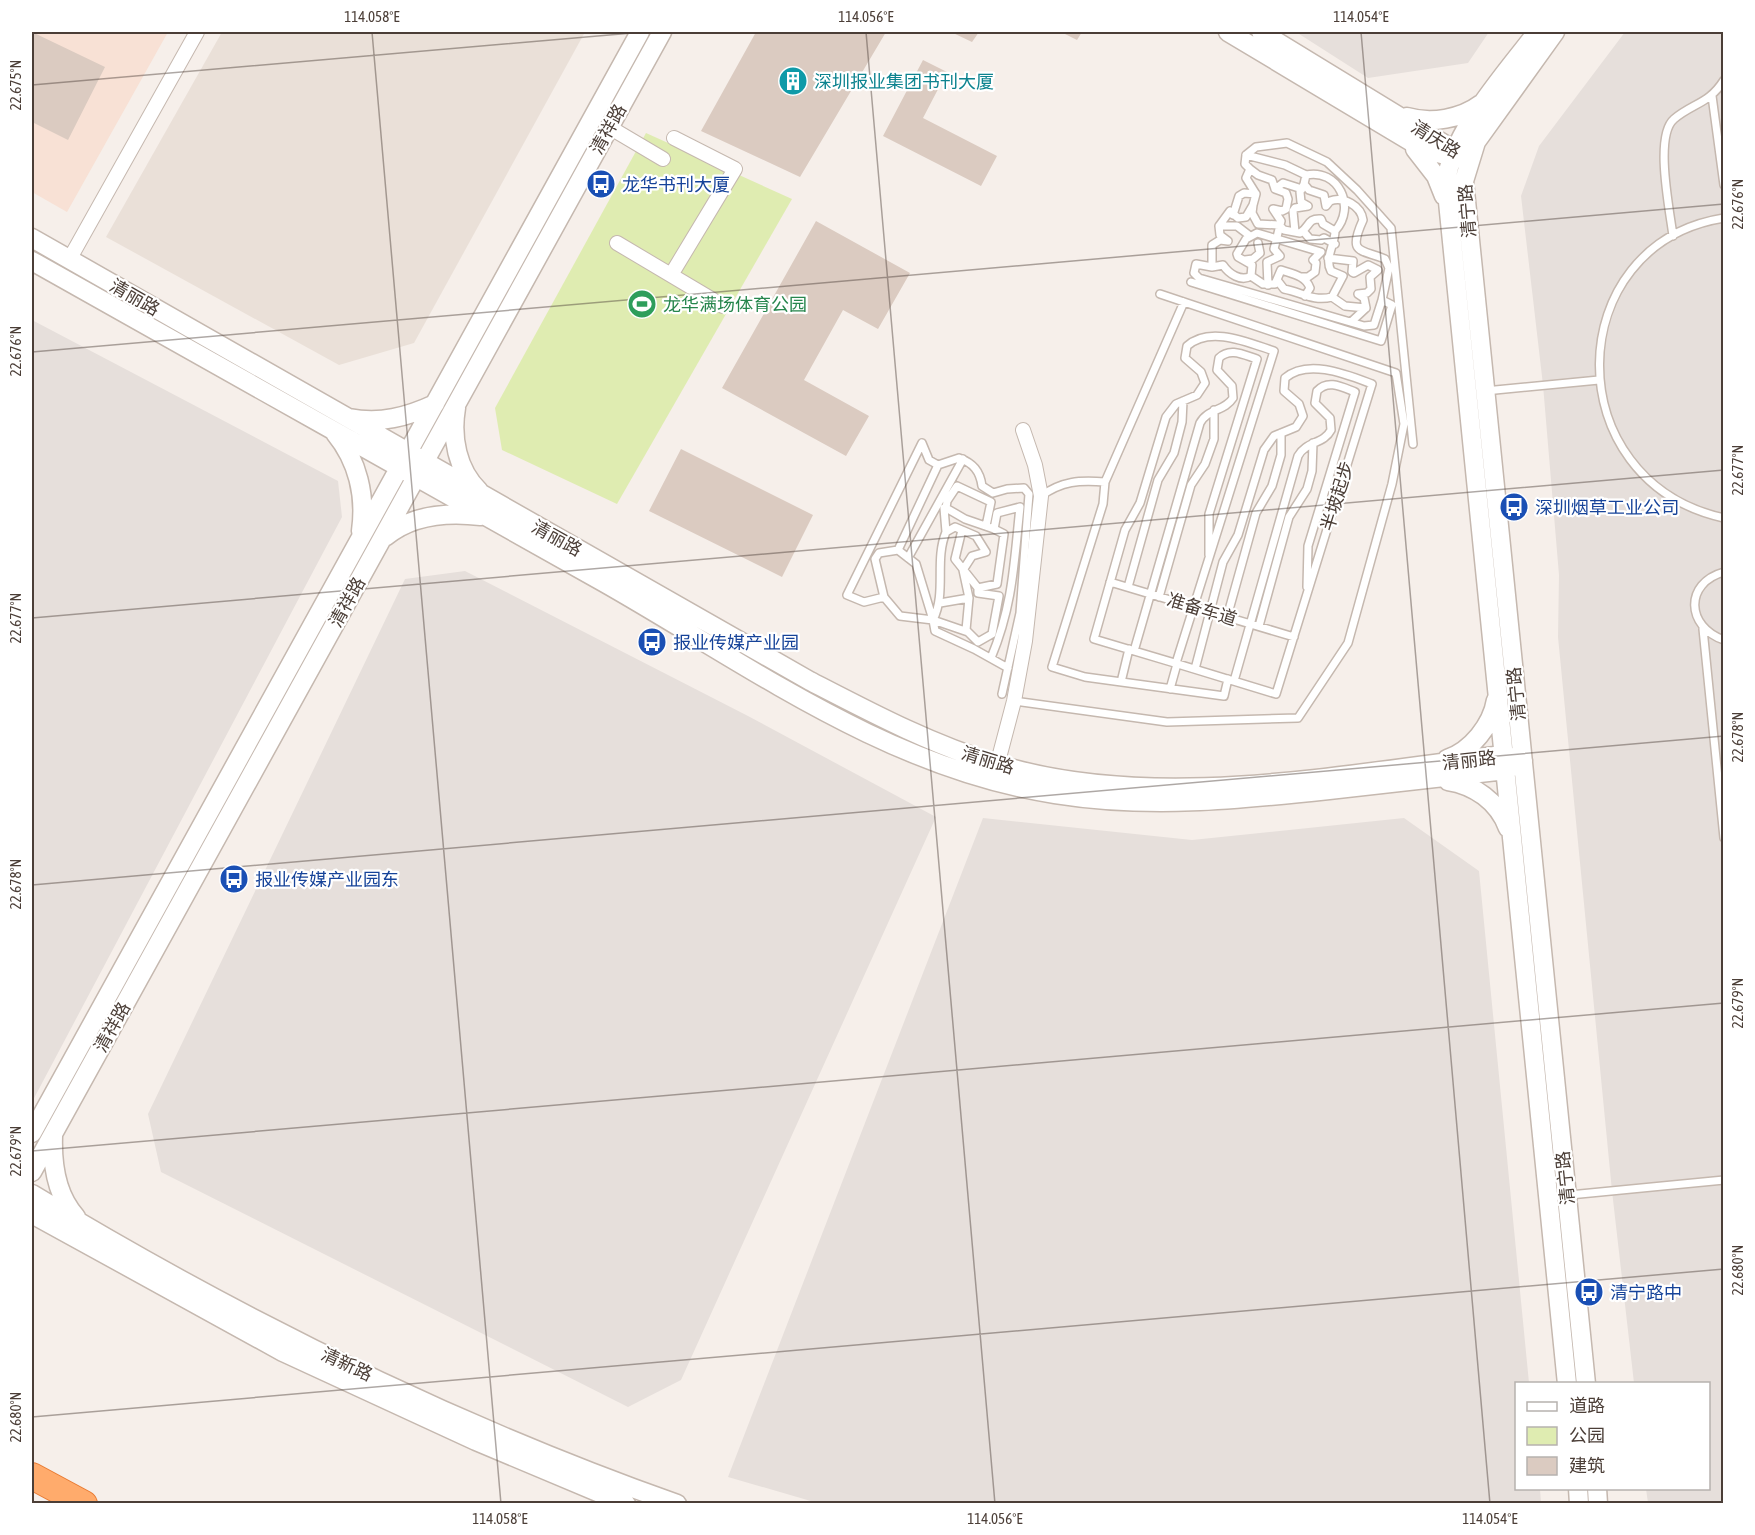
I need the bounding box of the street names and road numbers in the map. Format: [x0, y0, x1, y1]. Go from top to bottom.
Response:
street label: 清祥路 [586, 100, 630, 158]
street label: 清庆路 [1408, 116, 1464, 162]
street label: 清宁路 [1454, 183, 1480, 239]
street label: 清丽路 [106, 274, 164, 320]
street label: 半坡起步 [1316, 459, 1358, 533]
street label: 清丽路 [528, 516, 586, 560]
street label: 清祥路 [325, 573, 369, 631]
street label: 准备车道 [1165, 588, 1239, 630]
street label: 清宁路 [1503, 666, 1529, 722]
street label: 清丽路 [959, 742, 1017, 778]
street label: 清丽路 [1441, 747, 1497, 773]
street label: 清祥路 [90, 998, 134, 1056]
street label: 清宁路 [1552, 1150, 1578, 1206]
street label: 清新路 [318, 1343, 376, 1385]

